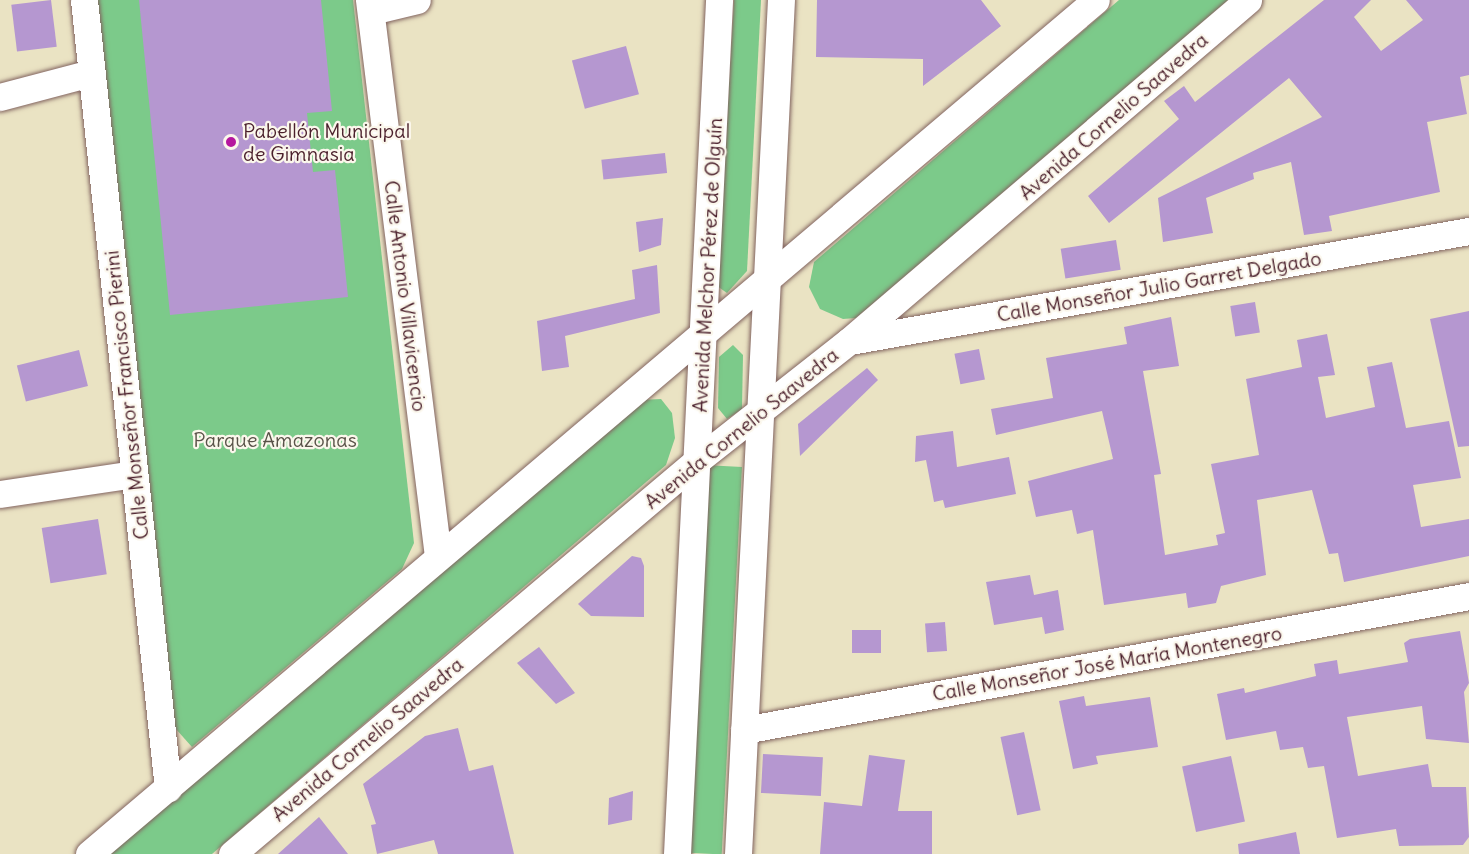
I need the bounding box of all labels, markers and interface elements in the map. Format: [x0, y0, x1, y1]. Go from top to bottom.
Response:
street label: Avenida Cornelio Saavedra [1014, 27, 1212, 205]
street label: Avenida Melchor Pérez de Olguín [687, 117, 727, 413]
place label: Pabellón Municipal de Gimnasia [243, 118, 410, 165]
marker: Pabellón Municipal de Gimnasia [224, 135, 238, 149]
street label: Calle Antonio Villavicencio [380, 179, 432, 413]
street label: Calle Monseñor Julio Garret Delgado [995, 246, 1323, 326]
street label: Calle Monseñor Francisco Pierini [99, 249, 153, 541]
street label: Avenida Cornelio Saavedra [639, 342, 843, 514]
park label: Parque Amazonas [193, 427, 357, 451]
street label: Calle Monseñor José María Montenegro [930, 620, 1284, 706]
street label: Avenida Cornelio Saavedra [266, 652, 468, 826]

